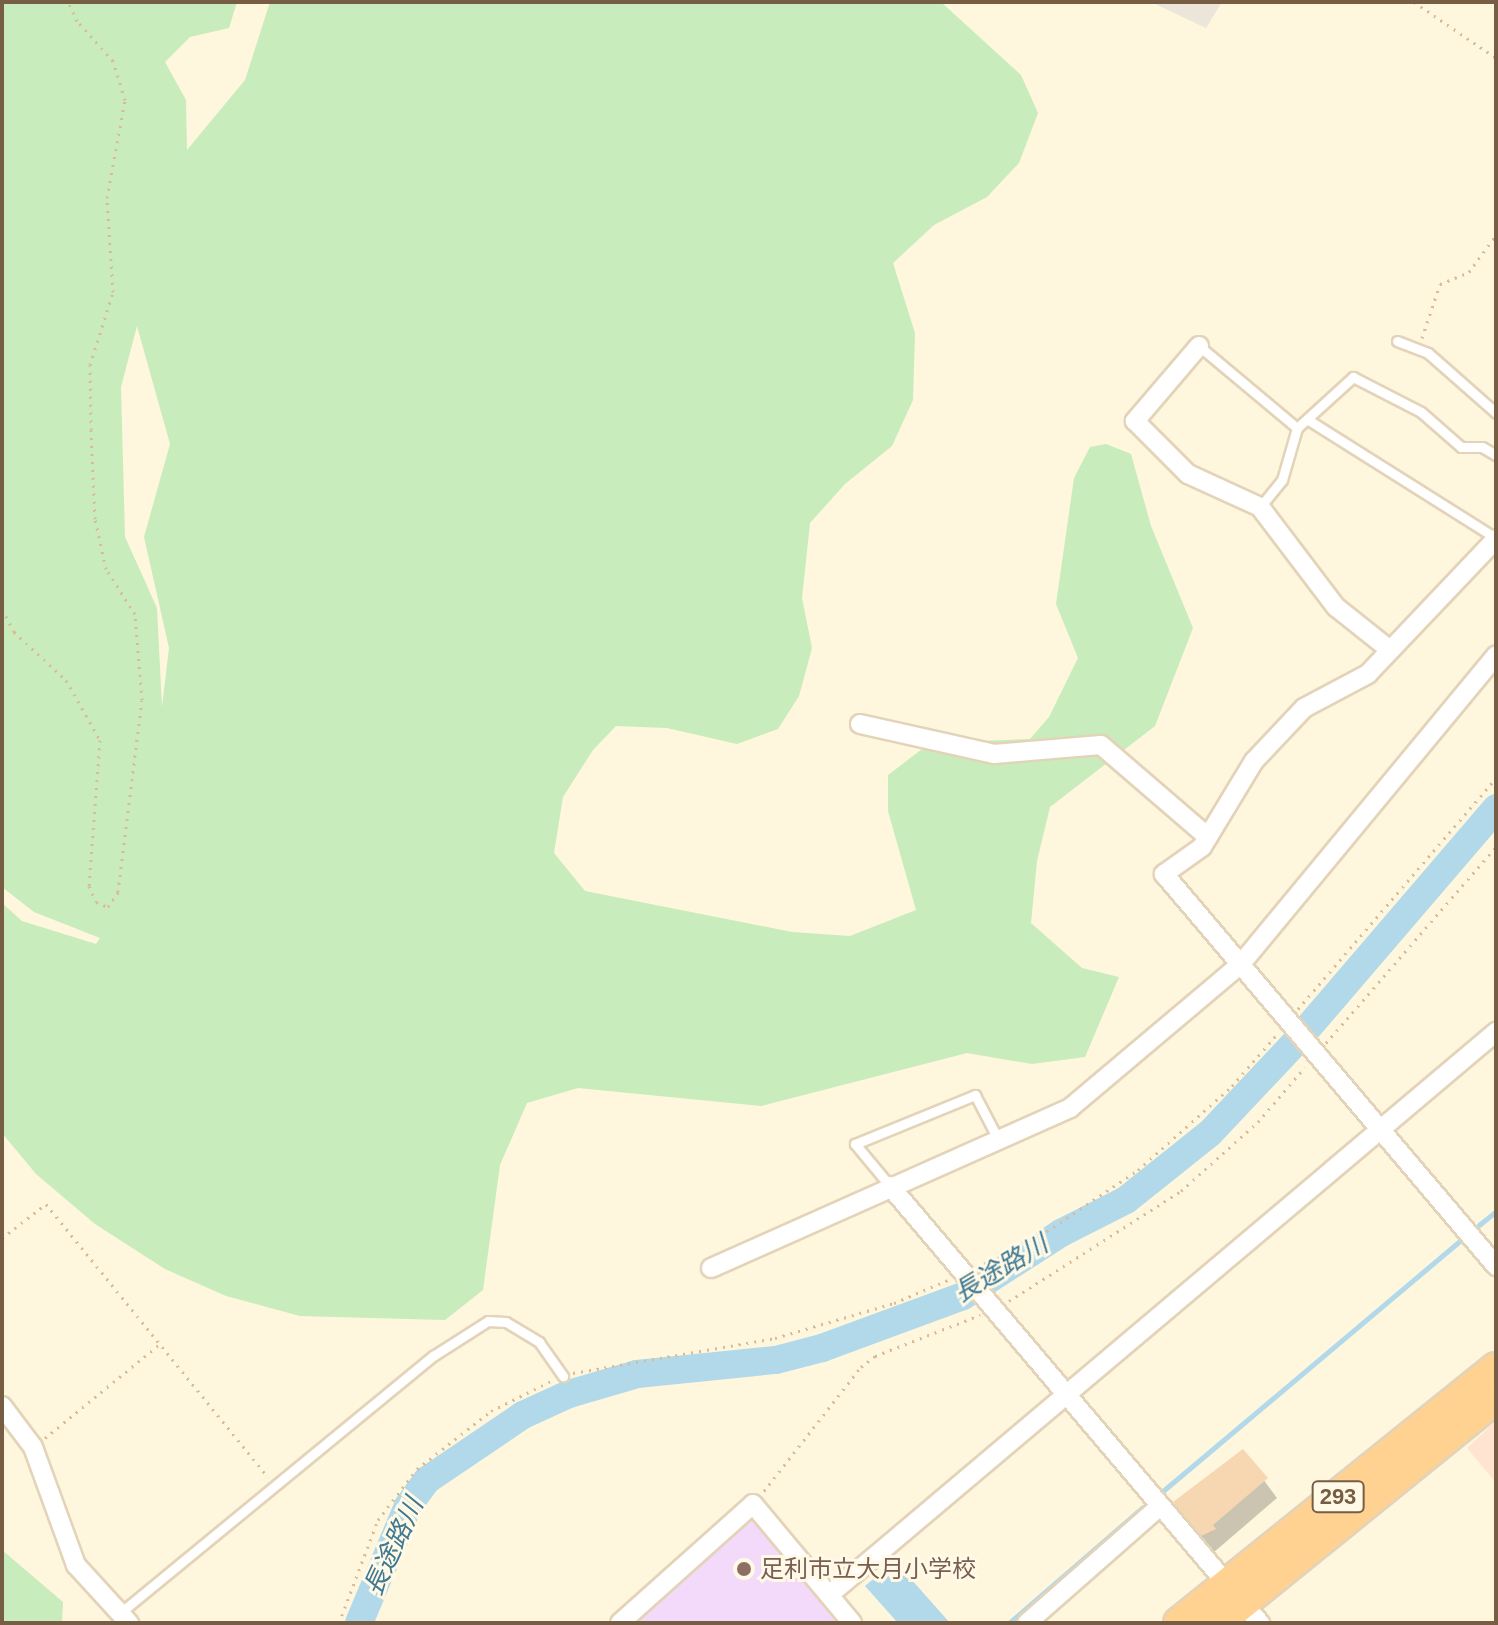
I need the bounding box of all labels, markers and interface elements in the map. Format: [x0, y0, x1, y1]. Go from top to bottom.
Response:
water label: 長途路川 [948, 1229, 1054, 1309]
road number: 293 [1310, 1479, 1366, 1515]
water label: 長途路川 [358, 1493, 430, 1601]
place label: 足利市立大月小学校 [760, 1555, 976, 1583]
marker: 足利市立大月小学校 [735, 1560, 753, 1578]

